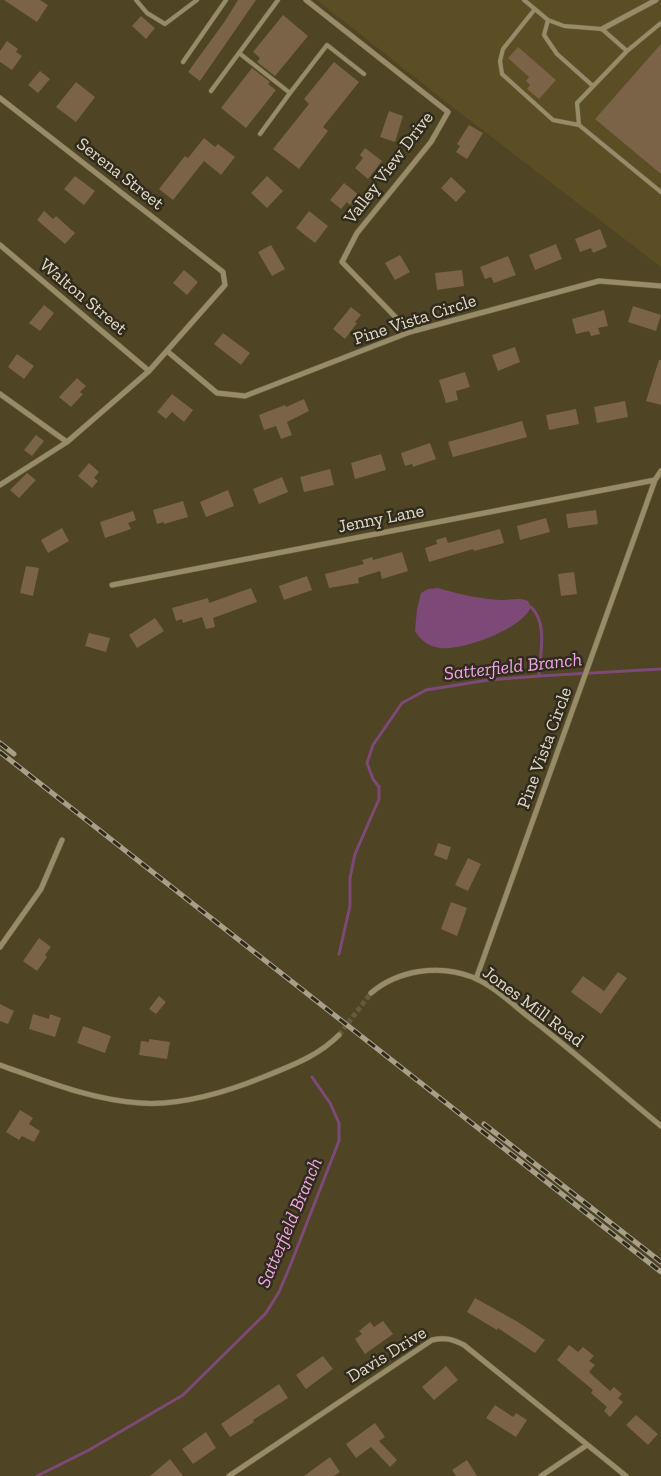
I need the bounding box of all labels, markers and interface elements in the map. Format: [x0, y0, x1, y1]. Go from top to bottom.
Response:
street label: Valley View Drive [340, 108, 438, 228]
street label: Serena Street [72, 133, 168, 215]
street label: Walton Street [35, 254, 131, 340]
street label: Pine Vista Circle [351, 290, 479, 350]
street label: Jenny Lane [336, 500, 426, 538]
water label: Satterfield Branch [443, 648, 583, 686]
street label: Pine Vista Circle [513, 684, 577, 812]
street label: Jones Mill Road [478, 962, 588, 1052]
water label: Satterfield Branch [252, 1155, 328, 1291]
street label: Davis Drive [343, 1322, 431, 1388]

